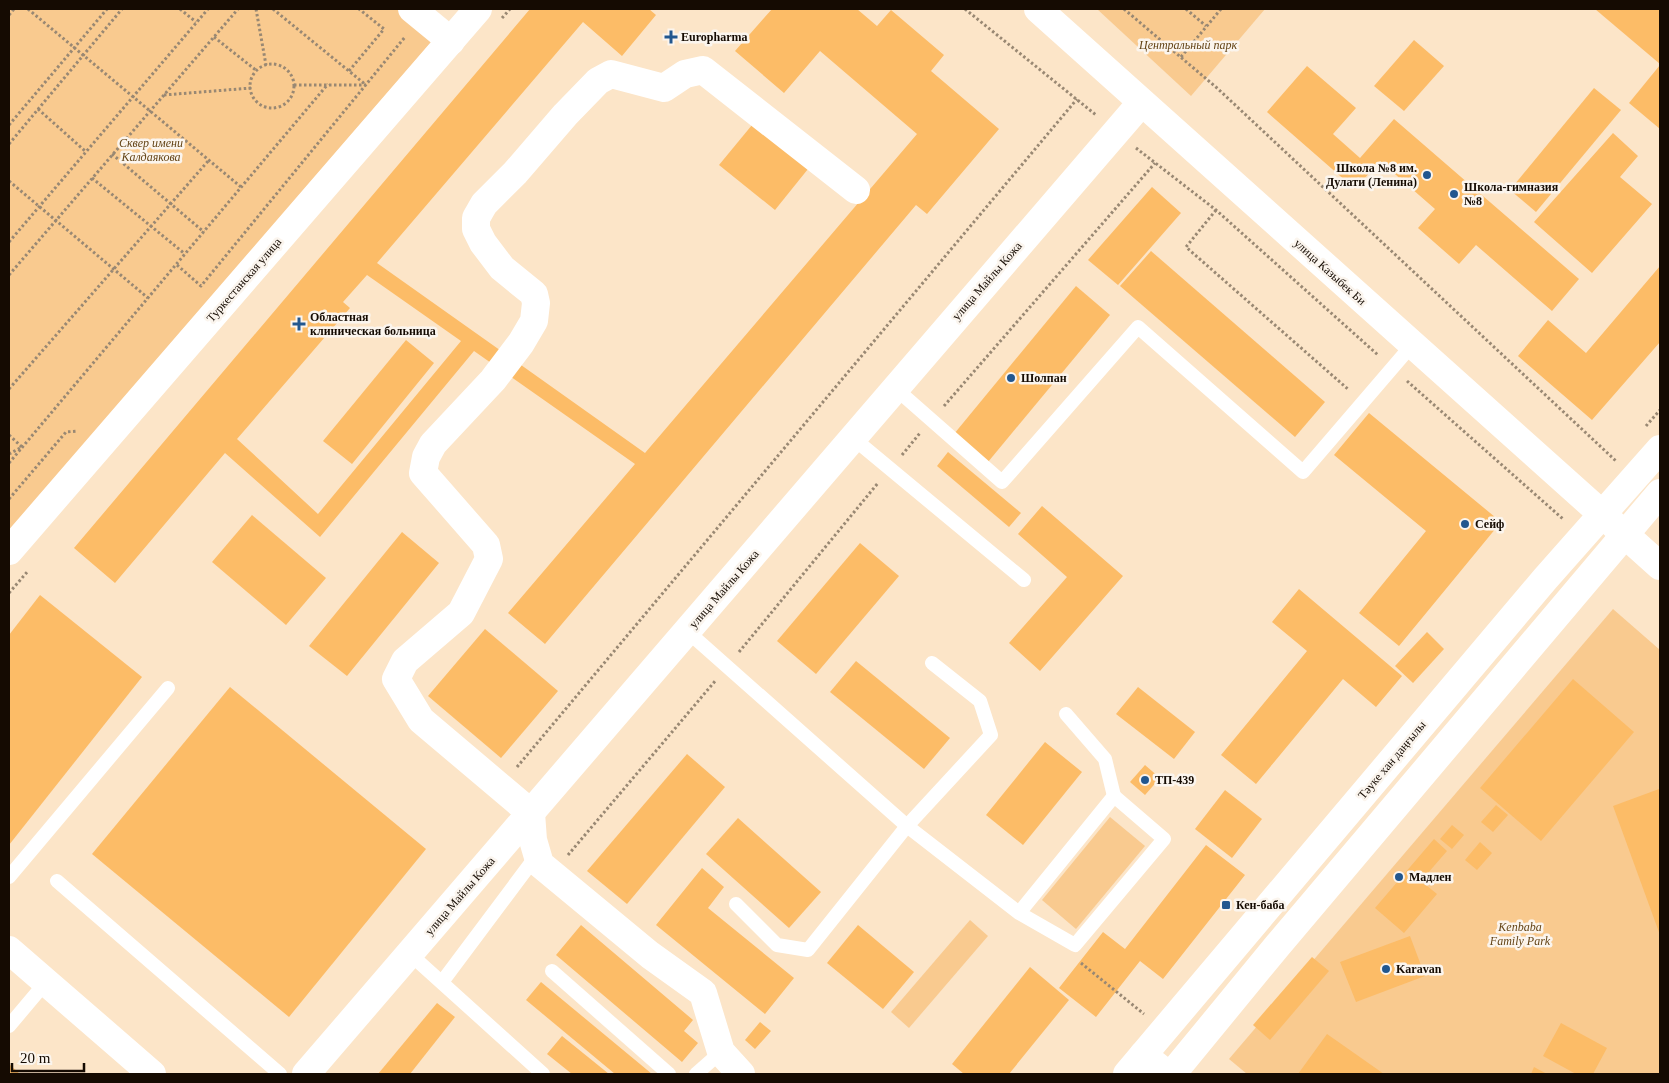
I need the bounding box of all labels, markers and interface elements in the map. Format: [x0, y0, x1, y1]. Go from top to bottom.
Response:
place label: Europharma [681, 30, 747, 44]
marker: Europharma [665, 31, 677, 43]
park label: Центральный парк [1138, 38, 1237, 52]
park label: Сквер имени Калдаякова [119, 136, 183, 164]
place label: Школа №8 им. Дулати (Ленина) [1326, 161, 1417, 189]
marker: Школа №8 им. Дулати (Ленина) [1421, 169, 1433, 181]
place label: Школа-гимназия №8 [1464, 180, 1559, 208]
marker: Школа-гимназия №8 [1448, 188, 1460, 200]
street label: Туркестанская улица [204, 235, 285, 325]
street label: улица Казыбек Би [1291, 236, 1369, 308]
street label: улица Майлы Кожа [949, 239, 1025, 323]
place label: Областная клиническая больница [310, 310, 436, 338]
marker: Областная клиническая больница [292, 317, 306, 331]
place label: Шолпан [1021, 371, 1067, 385]
marker: Шолпан [1005, 372, 1017, 384]
place label: Сейф [1475, 517, 1504, 531]
marker: Сейф [1459, 518, 1471, 530]
street label: улица Майлы Кожа [686, 547, 762, 631]
street label: Тәуке хан даңғылы [1355, 718, 1429, 802]
place label: ТП-439 [1155, 773, 1194, 787]
marker: ТП-439 [1139, 774, 1151, 786]
street label: улица Майлы Кожа [422, 854, 498, 938]
place label: Мадлен [1409, 870, 1451, 884]
marker: Мадлен [1393, 871, 1405, 883]
place label: Кен-баба [1236, 898, 1284, 912]
marker: Кен-баба [1220, 899, 1232, 911]
park label: Kenbaba Family Park [1489, 920, 1551, 948]
place label: Karavan [1396, 962, 1442, 976]
marker: Karavan [1380, 963, 1392, 975]
scale bar [12, 1040, 85, 1072]
text: 20 m [20, 1050, 51, 1066]

